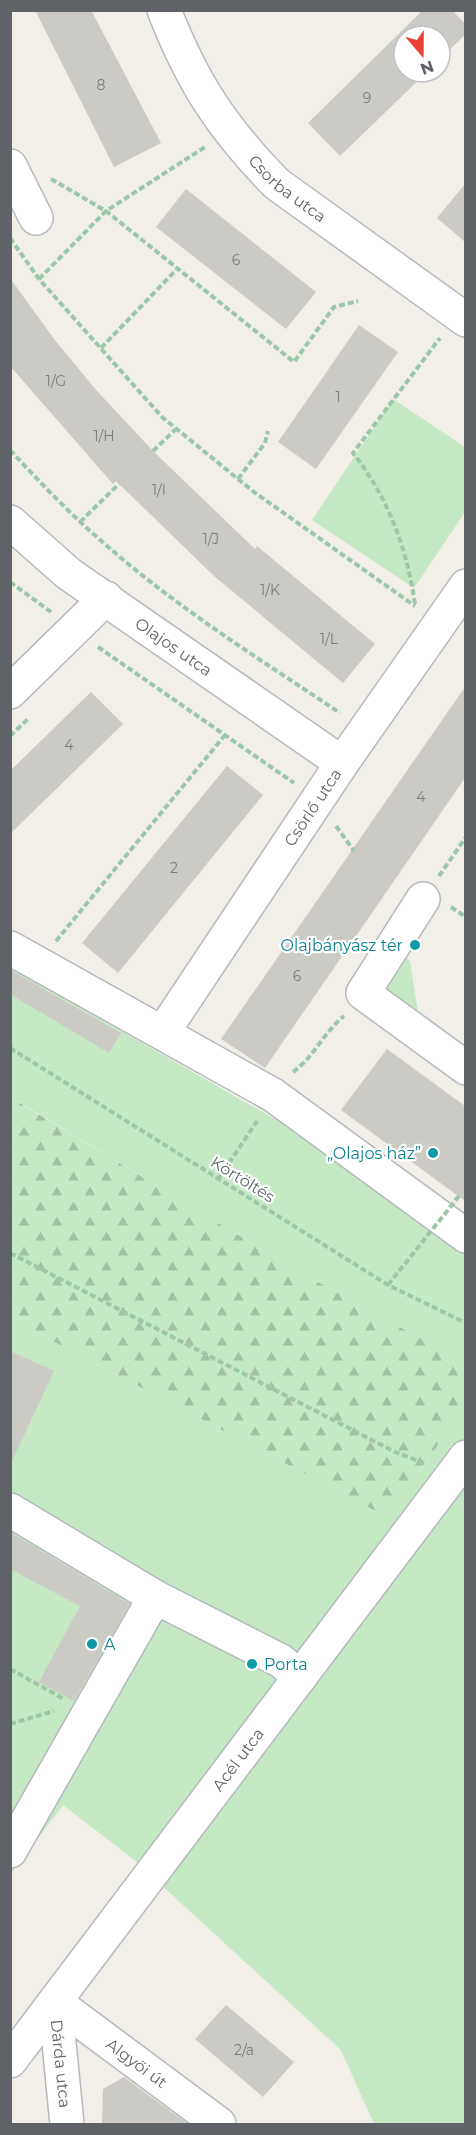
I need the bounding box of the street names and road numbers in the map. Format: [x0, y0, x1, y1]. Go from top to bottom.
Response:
street label: Csorba utca [244, 151, 330, 226]
street label: Olajos utca [131, 614, 215, 680]
street label: Csörlő utca [280, 765, 346, 850]
street label: Körtöltés [207, 1152, 278, 1207]
street label: Acél utca [208, 1724, 268, 1795]
street label: Dárda utca [47, 2019, 74, 2109]
street label: Algyői út [102, 2034, 171, 2092]

